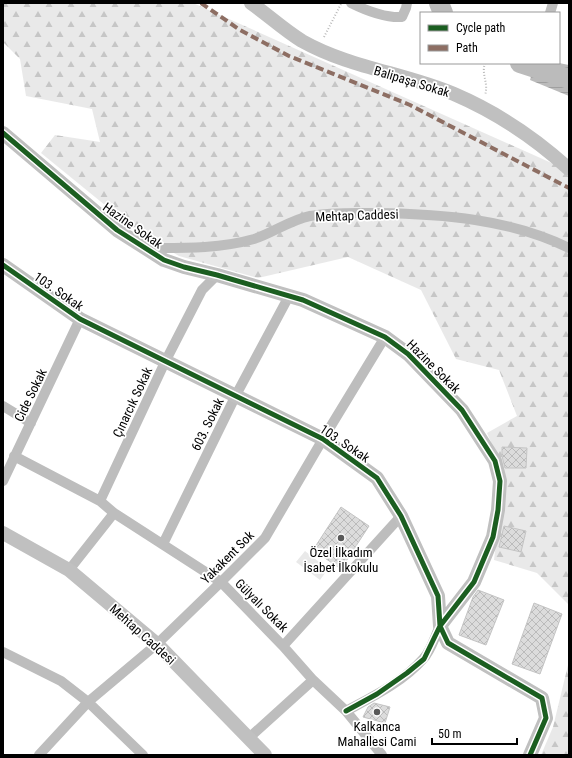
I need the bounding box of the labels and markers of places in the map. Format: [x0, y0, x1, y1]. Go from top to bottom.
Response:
marker: Özel İlkadım İsabet İlkokulu [336, 533, 346, 543]
place label: Özel İlkadım İsabet İlkokulu [304, 545, 378, 575]
marker: Kalkanca Mahallesi Cami [372, 707, 382, 717]
place label: Kalkanca Mahallesi Cami [338, 719, 416, 749]

